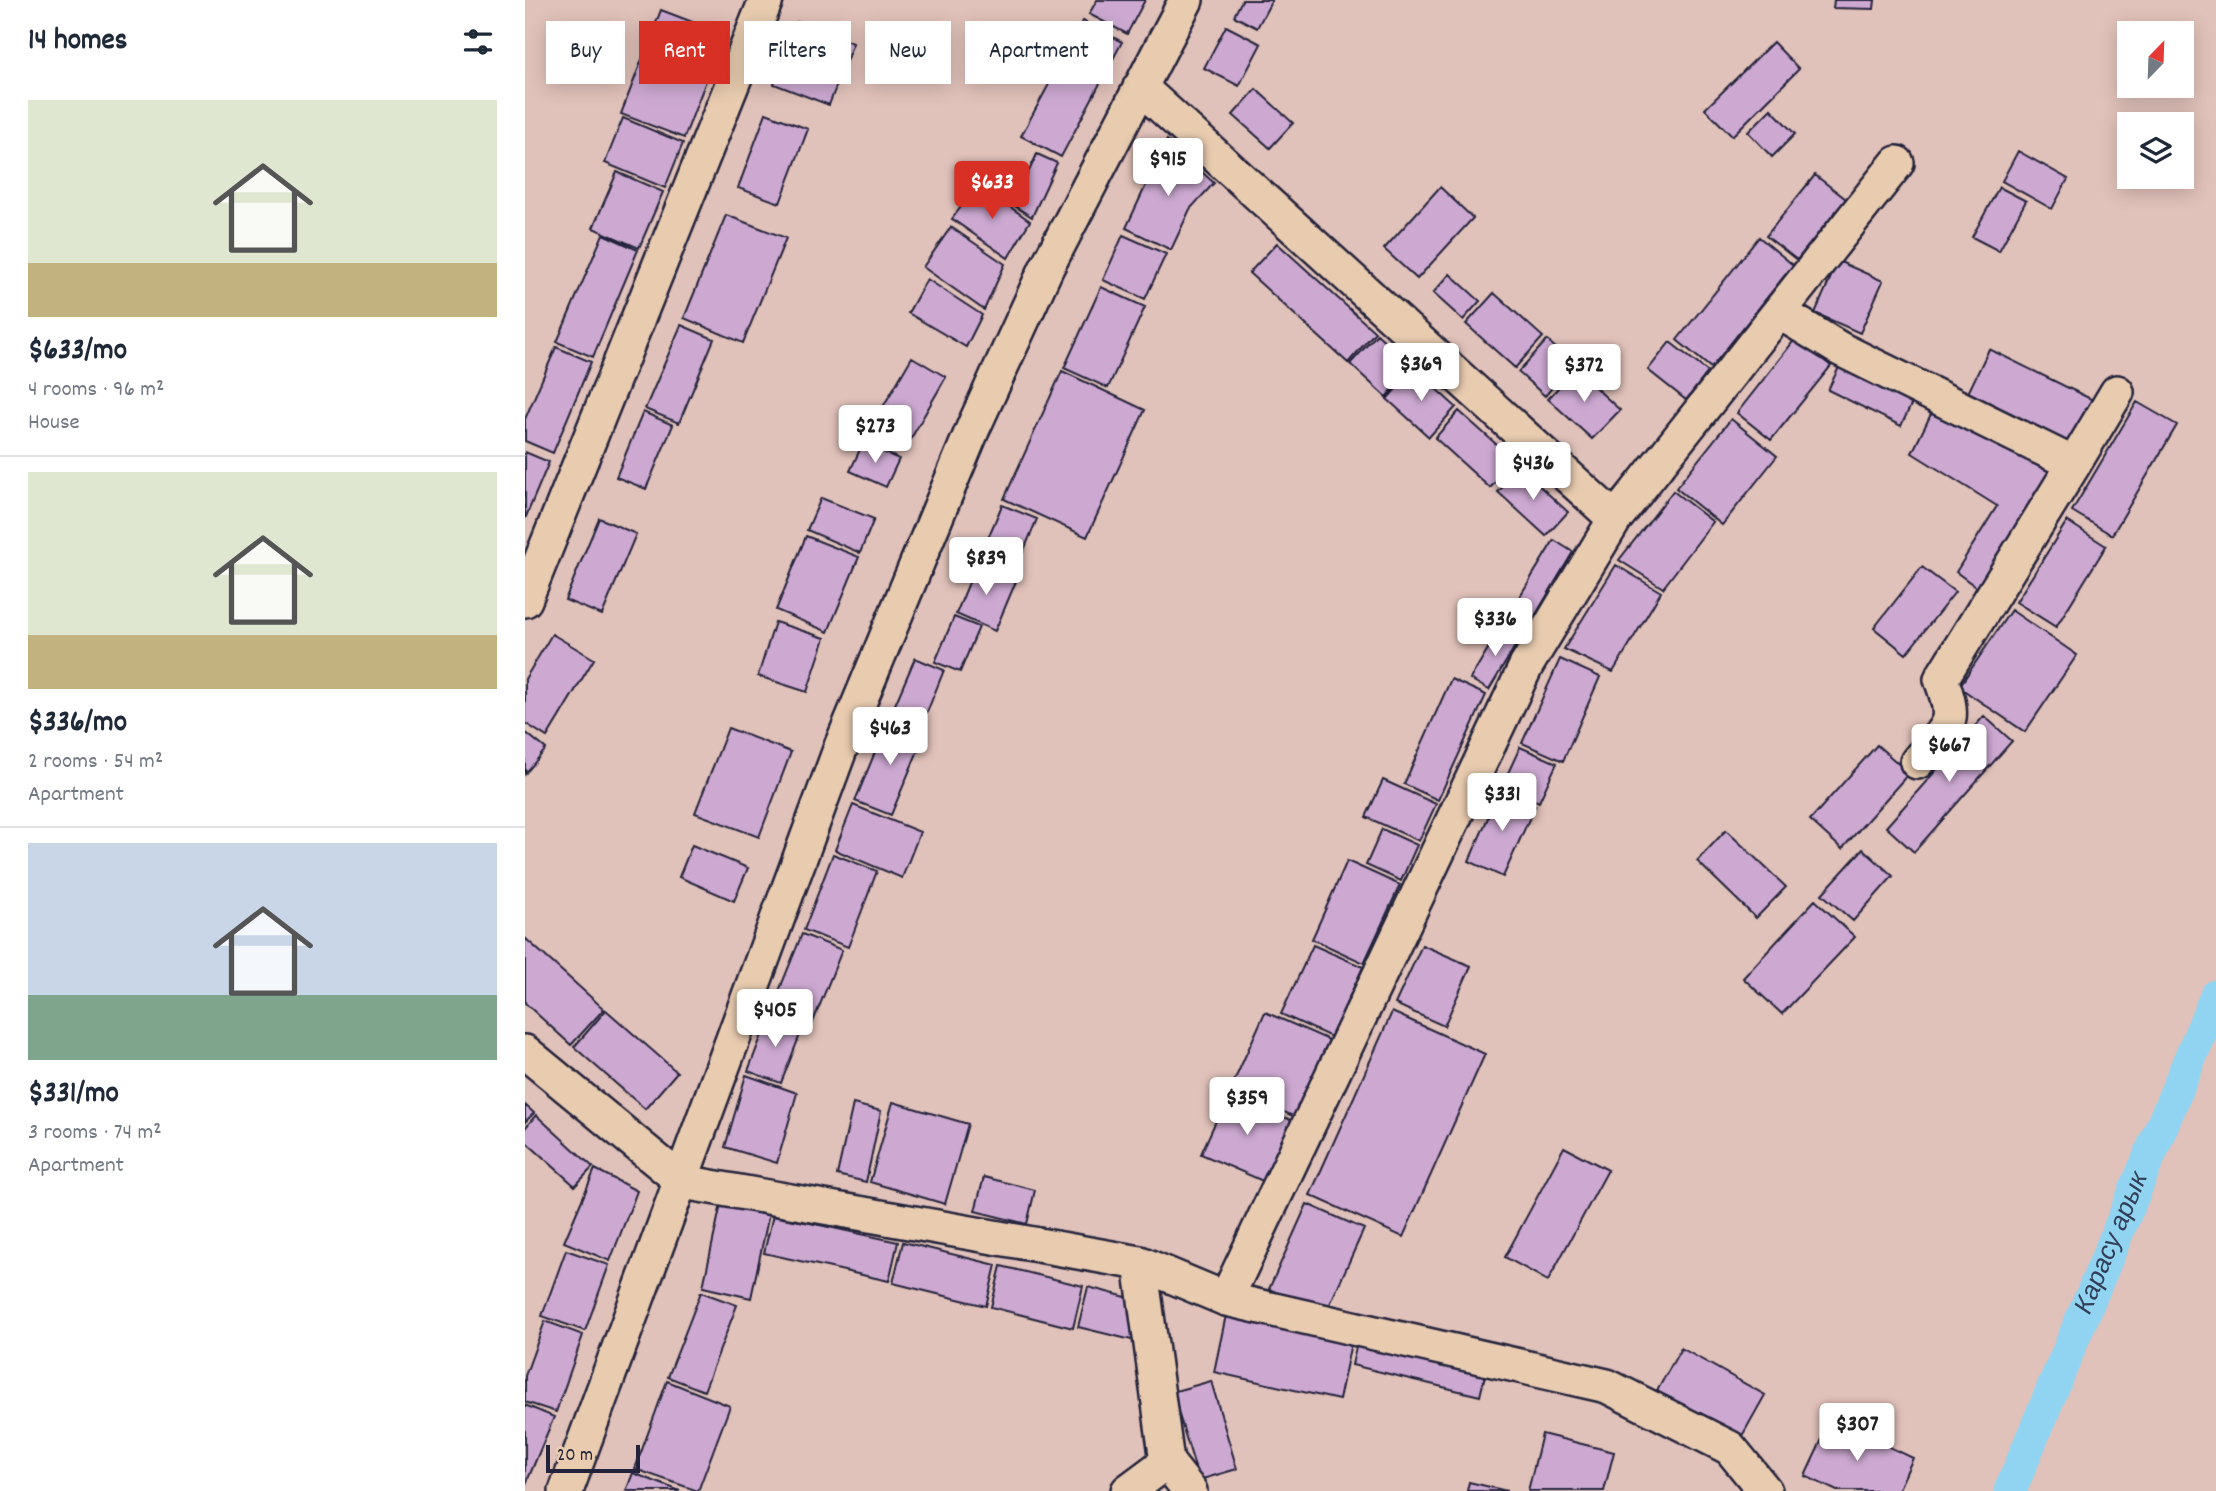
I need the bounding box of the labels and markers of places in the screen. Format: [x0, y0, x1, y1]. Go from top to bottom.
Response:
pin: $915 [1127, 138, 1209, 198]
pin: $633 [951, 162, 1033, 221]
pin: $369 [1380, 344, 1462, 403]
pin: $372 [1543, 344, 1625, 404]
pin: $273 [834, 406, 916, 465]
pin: $436 [1492, 442, 1574, 502]
pin: $839 [945, 538, 1027, 597]
pin: $336 [1454, 598, 1536, 658]
pin: $463 [849, 708, 931, 767]
pin: $667 [1908, 724, 1990, 784]
pin: $331 [1461, 774, 1543, 833]
pin: $405 [734, 990, 816, 1049]
pin: $359 [1206, 1078, 1288, 1137]
pin: $307 [1816, 1404, 1898, 1463]

